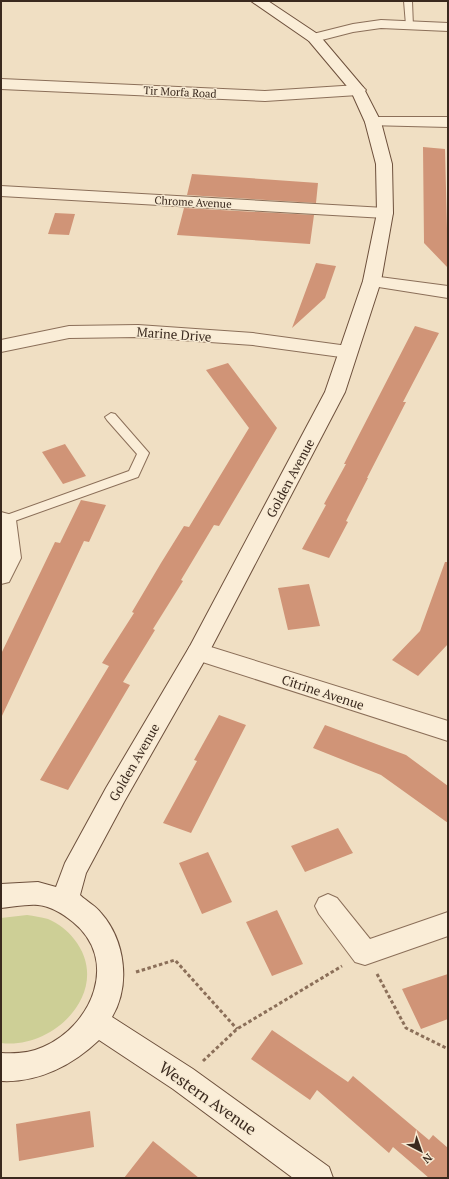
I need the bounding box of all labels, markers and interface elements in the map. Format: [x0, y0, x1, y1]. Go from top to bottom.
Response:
street label: Tir Morfa Road [143, 83, 217, 101]
street label: Chrome Avenue [154, 193, 232, 211]
street label: Marine Drive [136, 322, 212, 346]
street label: Golden Avenue [262, 435, 318, 521]
street label: Citrine Avenue [279, 670, 367, 714]
street label: Golden Avenue [104, 720, 164, 804]
street label: Western Avenue [155, 1056, 261, 1140]
north arrow [401, 1131, 441, 1171]
text: N [419, 1151, 435, 1167]

